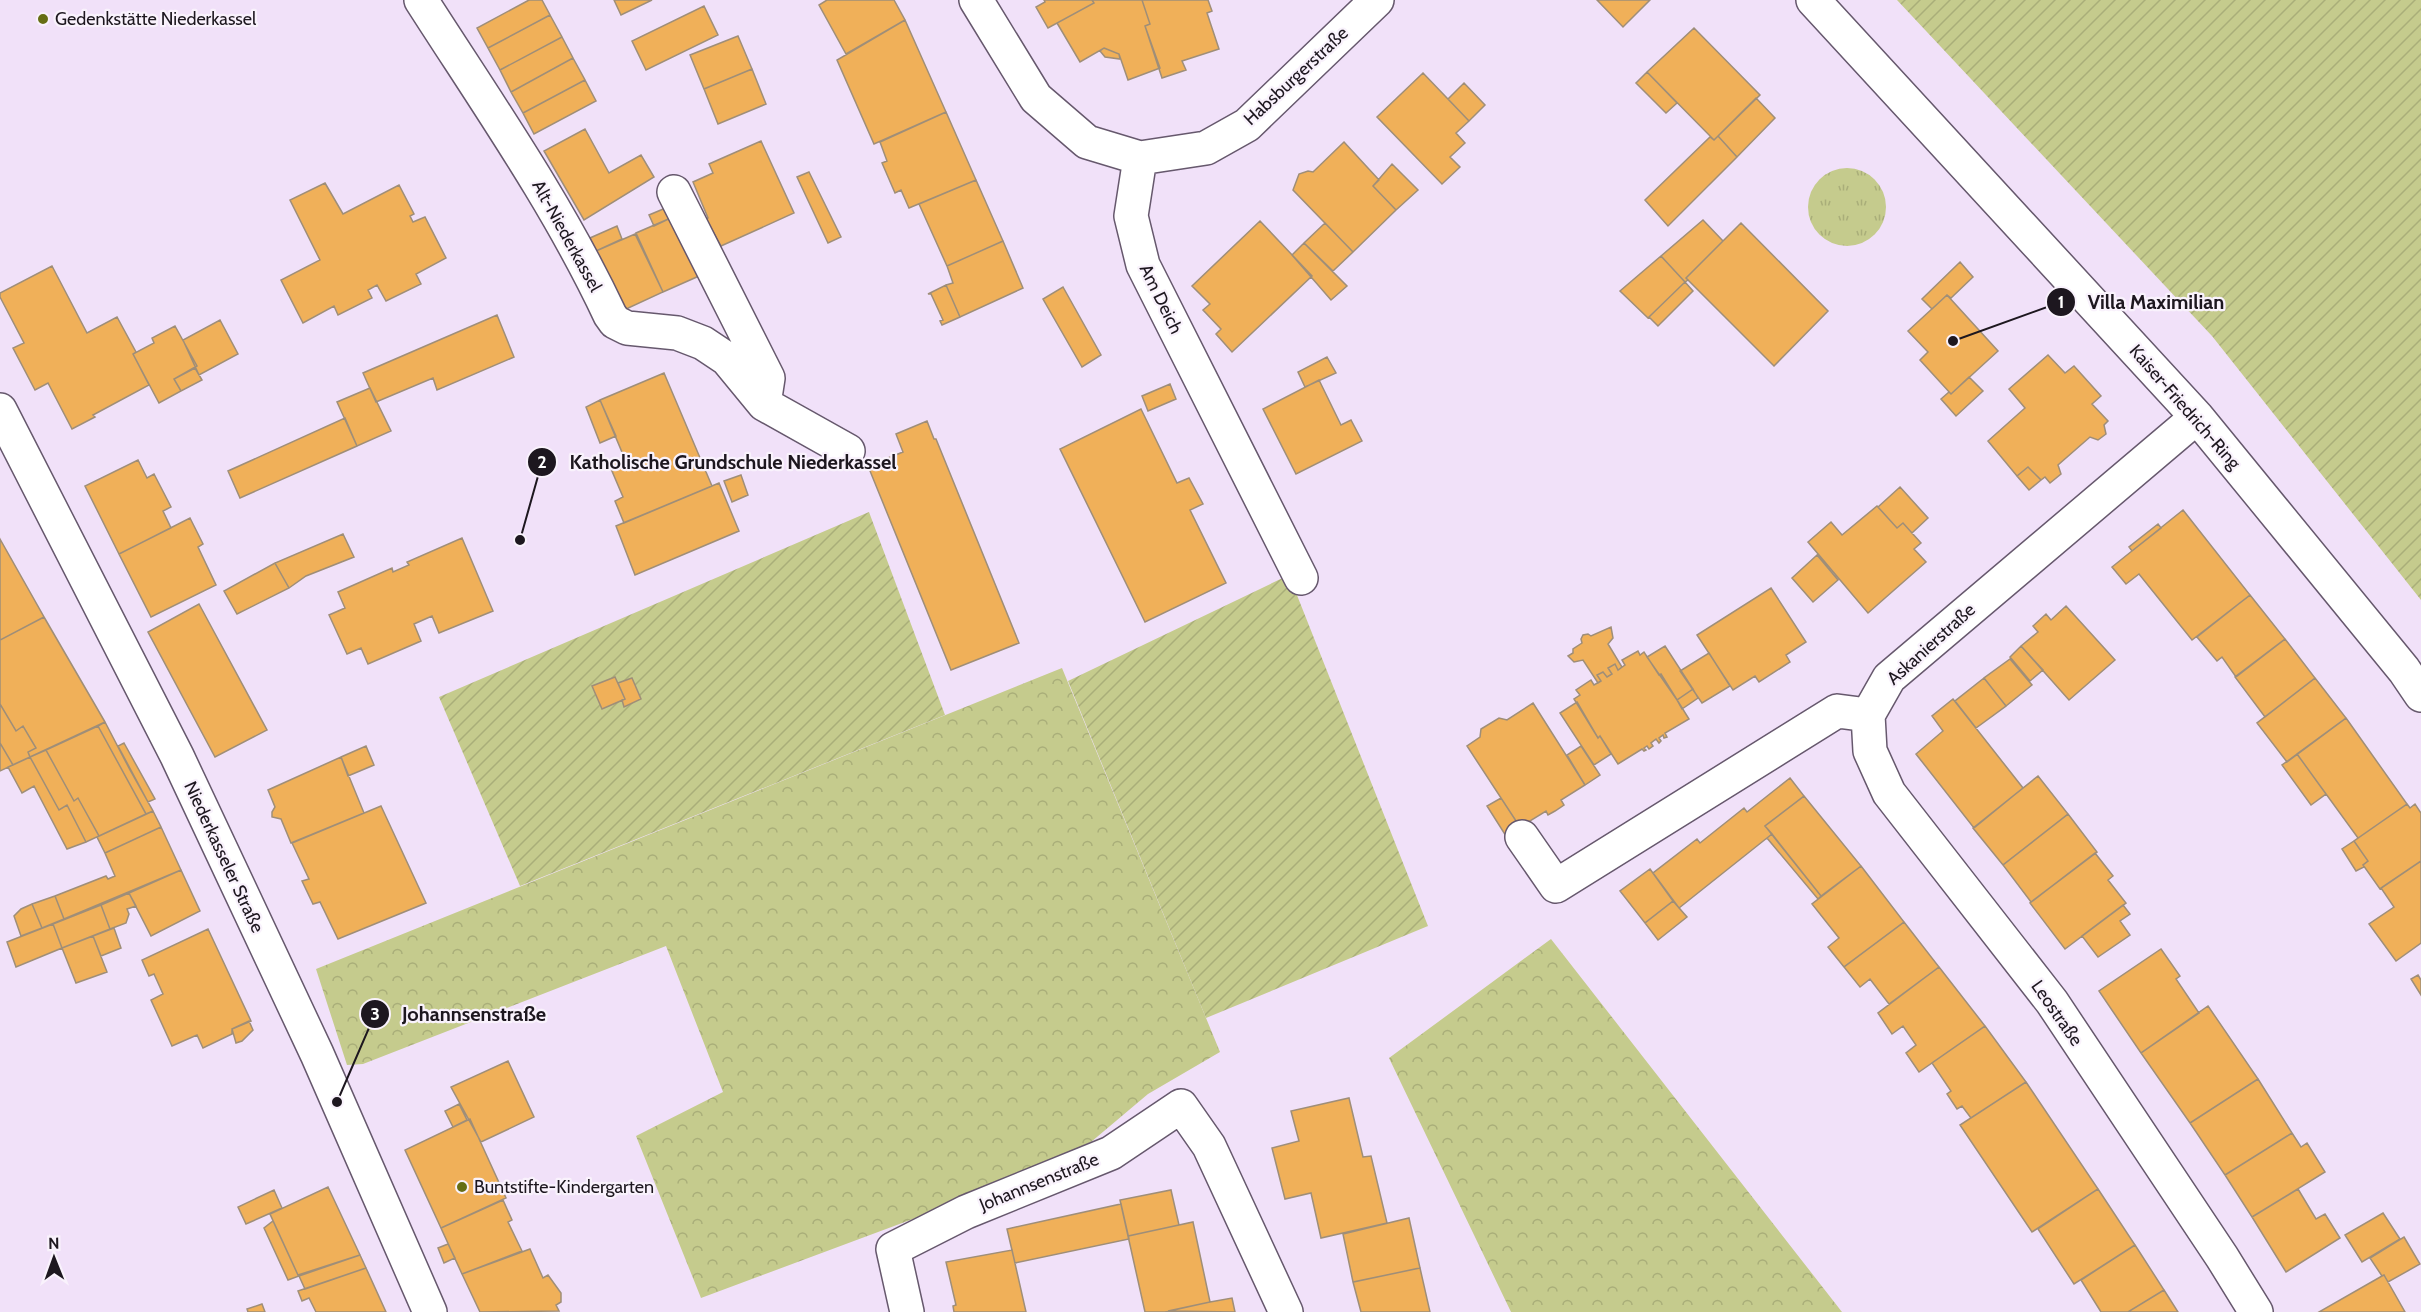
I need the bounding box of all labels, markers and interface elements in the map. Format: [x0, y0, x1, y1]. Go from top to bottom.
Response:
place label: Gedenkstätte Niederkassel [55, 8, 257, 30]
marker: Gedenkstätte Niederkassel [36, 12, 50, 26]
street label: Habsburgerstraße [1239, 22, 1353, 130]
street label: Alt-Niederkassel [527, 176, 607, 296]
street label: Am Deich [1135, 261, 1187, 337]
callout: Villa Maximilian [2046, 283, 2236, 321]
text: Villa Maximilian [2088, 290, 2224, 314]
text: 1 [2058, 291, 2064, 313]
street label: Kaiser-Friedrich-Ring [2125, 340, 2246, 475]
callout: Katholische Grundschule Niederkassel [527, 443, 909, 481]
text: Katholische Grundschule Niederkassel [569, 450, 897, 474]
text: 2 [537, 451, 547, 473]
street label: Askanierstraße [1882, 599, 1980, 689]
street label: Niederkasseler Straße [179, 778, 269, 936]
street label: Leostraße [2026, 976, 2088, 1050]
callout: Johannsenstraße [360, 995, 558, 1033]
text: Johannsenstraße [401, 1002, 546, 1026]
text: 3 [370, 1003, 380, 1025]
street label: Johannsenstraße [975, 1148, 1102, 1216]
place label: Buntstifte-Kindergarten [474, 1176, 654, 1198]
marker: Buntstifte-Kindergarten [455, 1180, 469, 1194]
north arrow [24, 1228, 84, 1288]
text: N [48, 1234, 60, 1253]

